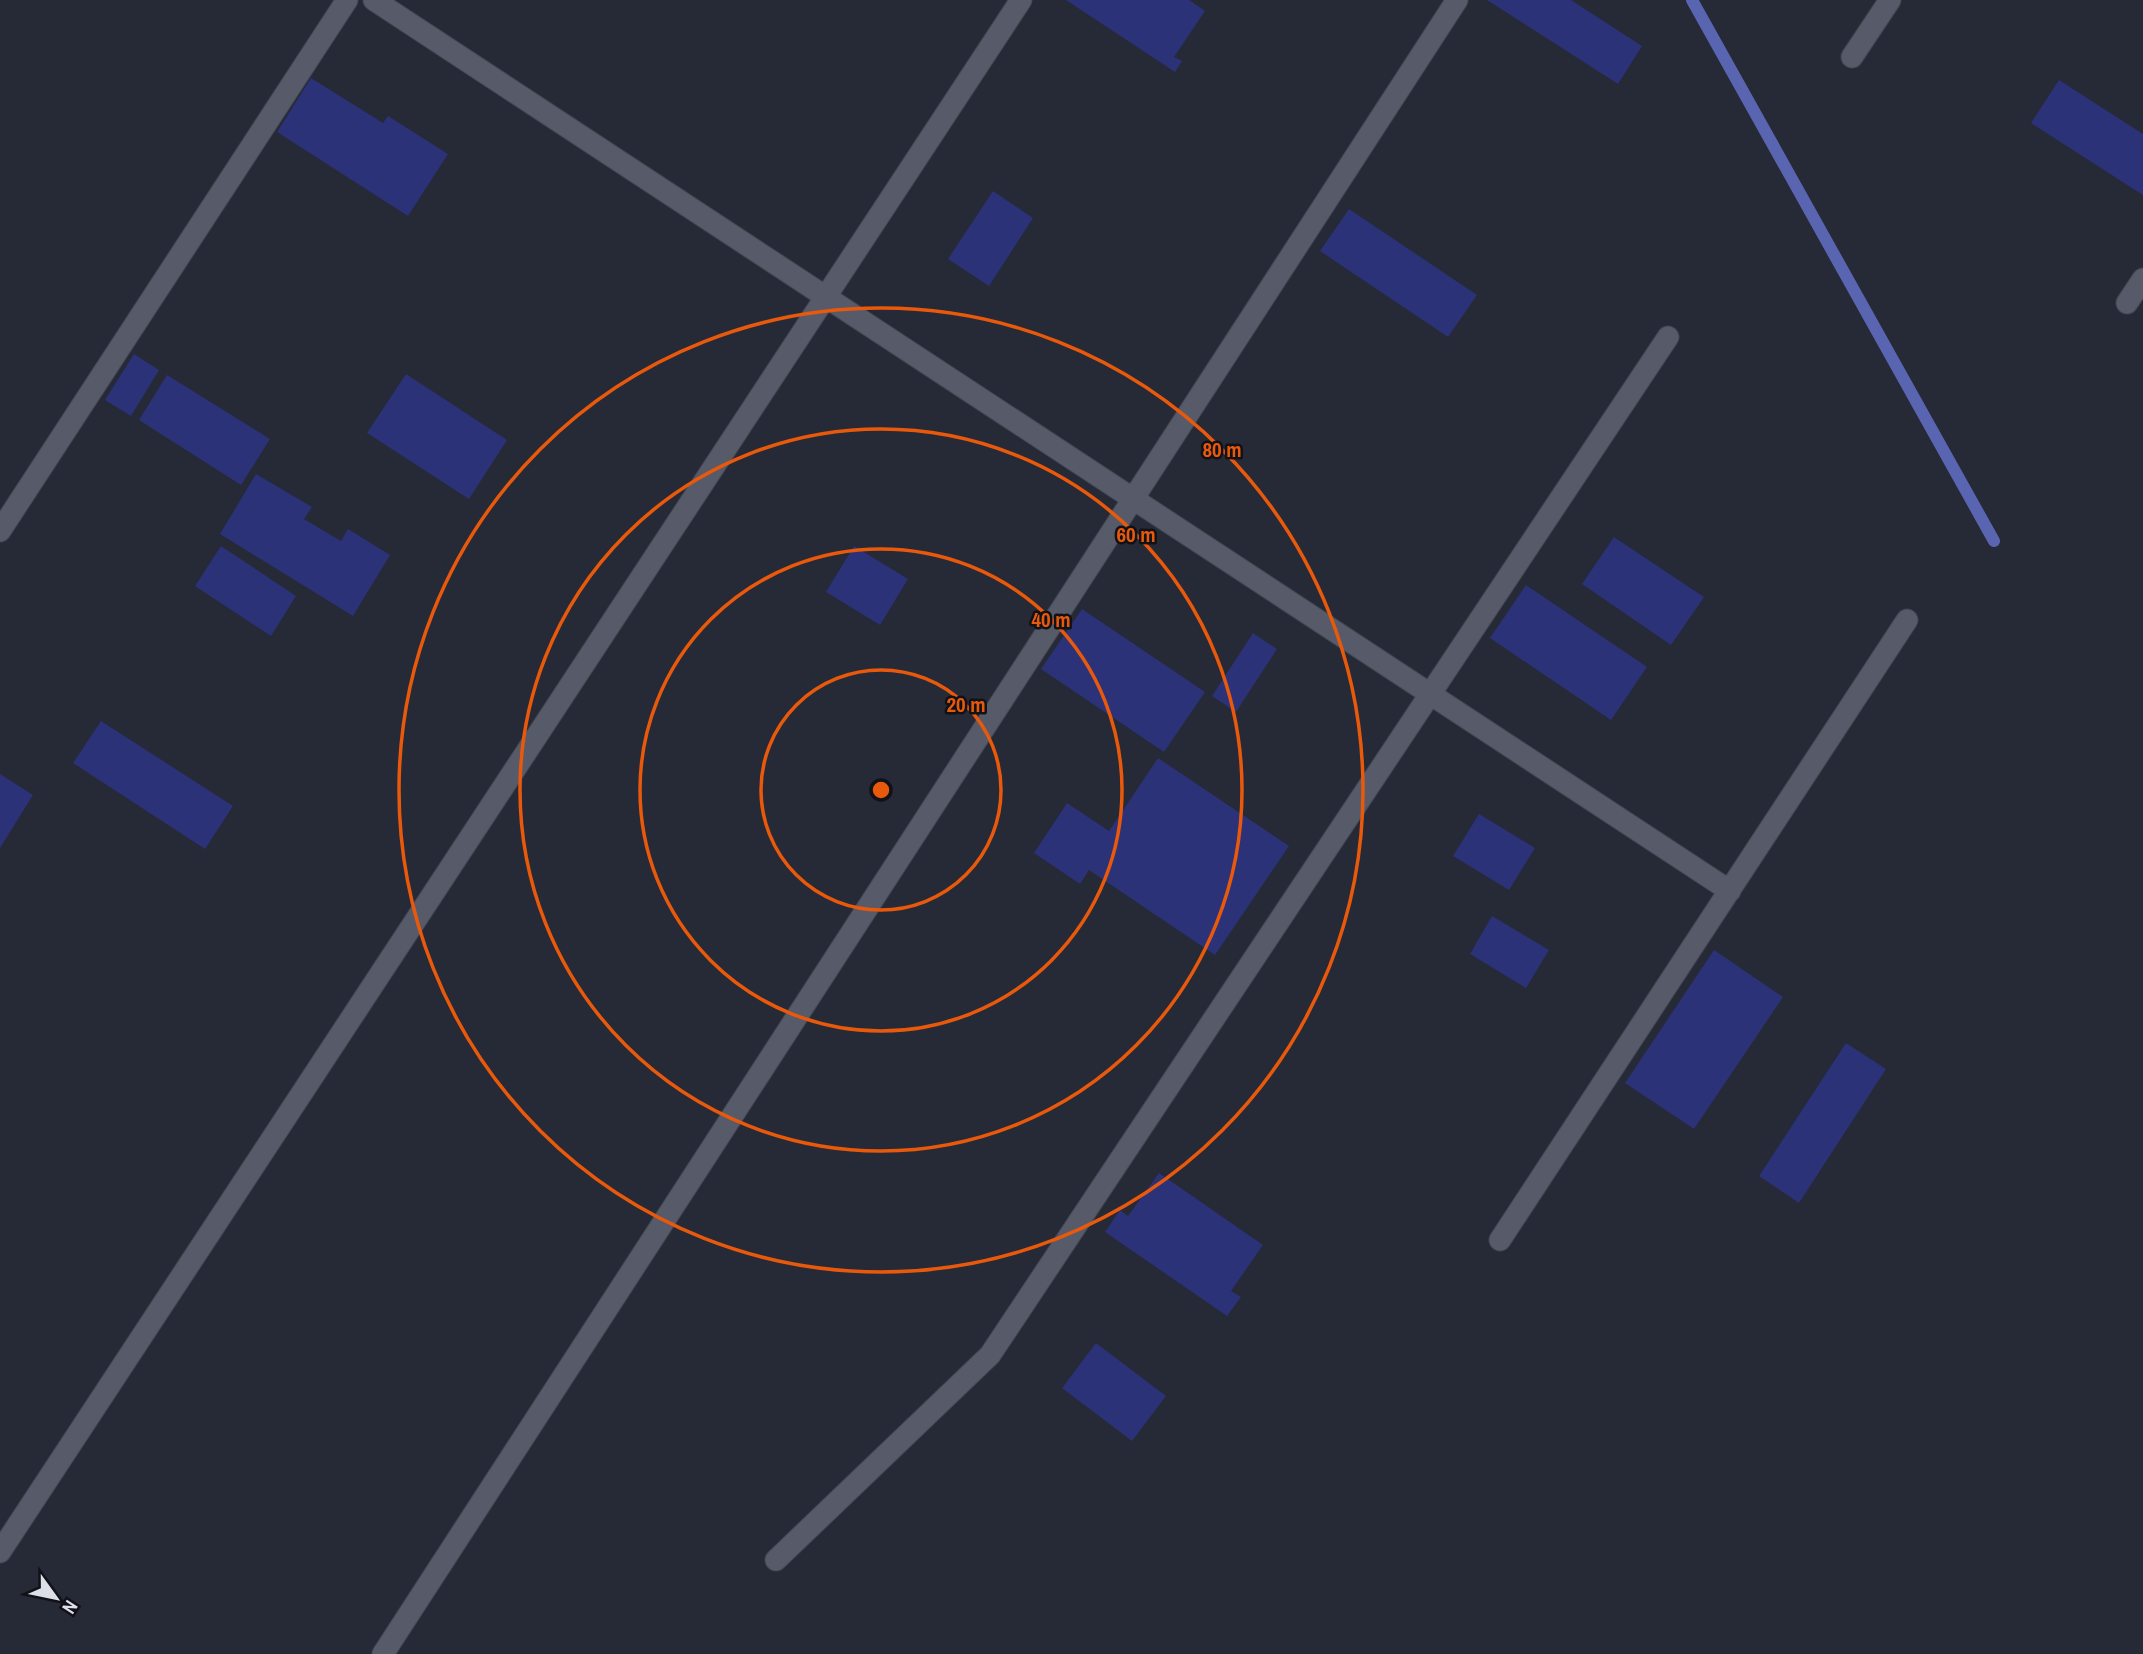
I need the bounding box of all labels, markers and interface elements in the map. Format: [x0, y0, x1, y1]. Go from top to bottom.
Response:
text: 80 m [1202, 435, 1242, 464]
text: 60 m [1116, 520, 1156, 549]
text: 40 m [1031, 605, 1071, 634]
text: 20 m [946, 690, 986, 719]
centre of rings [869, 778, 893, 802]
north arrow [21, 1563, 91, 1633]
text: N [56, 1595, 84, 1619]

